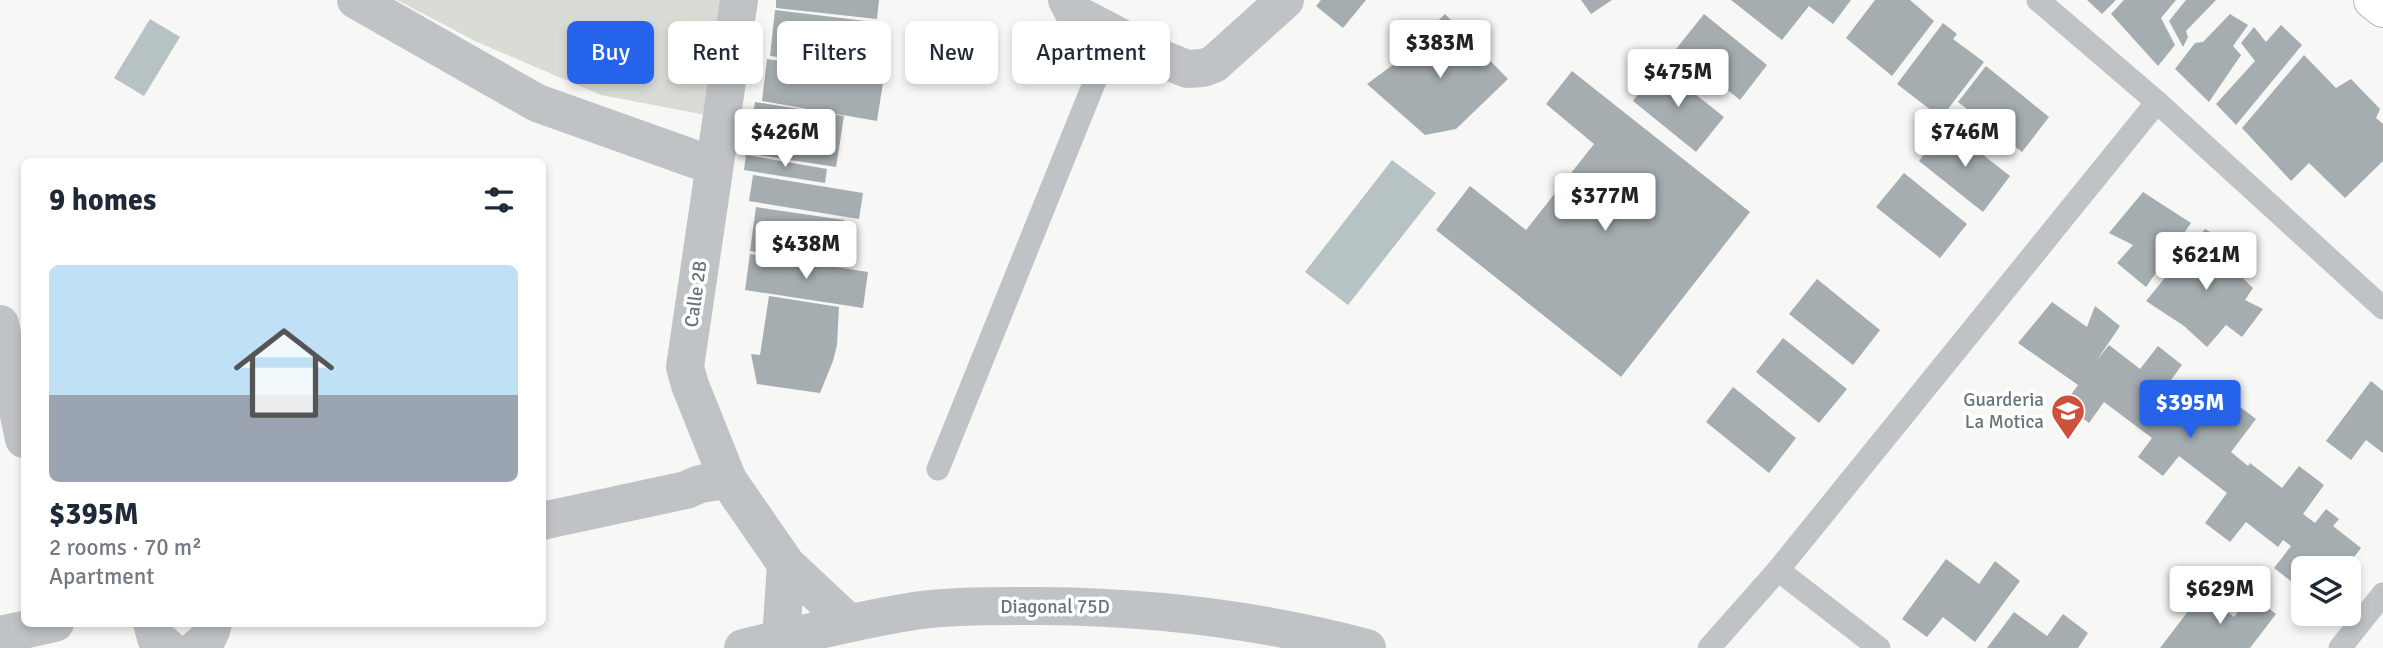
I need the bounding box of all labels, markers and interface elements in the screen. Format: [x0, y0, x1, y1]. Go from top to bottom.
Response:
pin: $383M [1391, 20, 1489, 80]
chip: Buy [567, 21, 654, 84]
chip: Rent [668, 21, 763, 84]
chip: Filters [777, 21, 891, 84]
chip: New [905, 21, 998, 84]
chip: Apartment [1012, 21, 1170, 84]
text: $383M [1406, 28, 1474, 57]
pin: $475M [1629, 50, 1727, 109]
text: $475M [1644, 57, 1712, 86]
pin: $426M [736, 110, 834, 169]
pin: $746M [1916, 110, 2014, 169]
text: $426M [751, 117, 819, 146]
text: $746M [1931, 117, 1999, 146]
pin: $377M [1556, 174, 1654, 233]
icon: filters [480, 181, 518, 219]
text: $377M [1571, 181, 1639, 210]
text: 9 homes [49, 182, 156, 219]
pin: $438M [757, 222, 855, 281]
text: $438M [772, 229, 840, 258]
pin: $621M [2157, 232, 2255, 292]
text: $621M [2172, 240, 2240, 269]
street label: Calle 2B [679, 259, 713, 329]
icon: home [221, 310, 347, 436]
pin: $395M [2141, 380, 2239, 440]
place label: Guarderia La Motica [1963, 388, 2044, 434]
text: $395M [2156, 388, 2224, 417]
school or university icon: Guarderia La Motica [2049, 392, 2087, 441]
text: $395M [49, 496, 139, 533]
text: 2 rooms · 70 m² [49, 533, 202, 562]
map controls [2291, 556, 2361, 626]
button: layers [2291, 556, 2361, 626]
text: Apartment [49, 562, 154, 591]
pin: $629M [2171, 566, 2269, 626]
text: $629M [2186, 574, 2254, 603]
street label: Diagonal 75D [1000, 595, 1110, 619]

